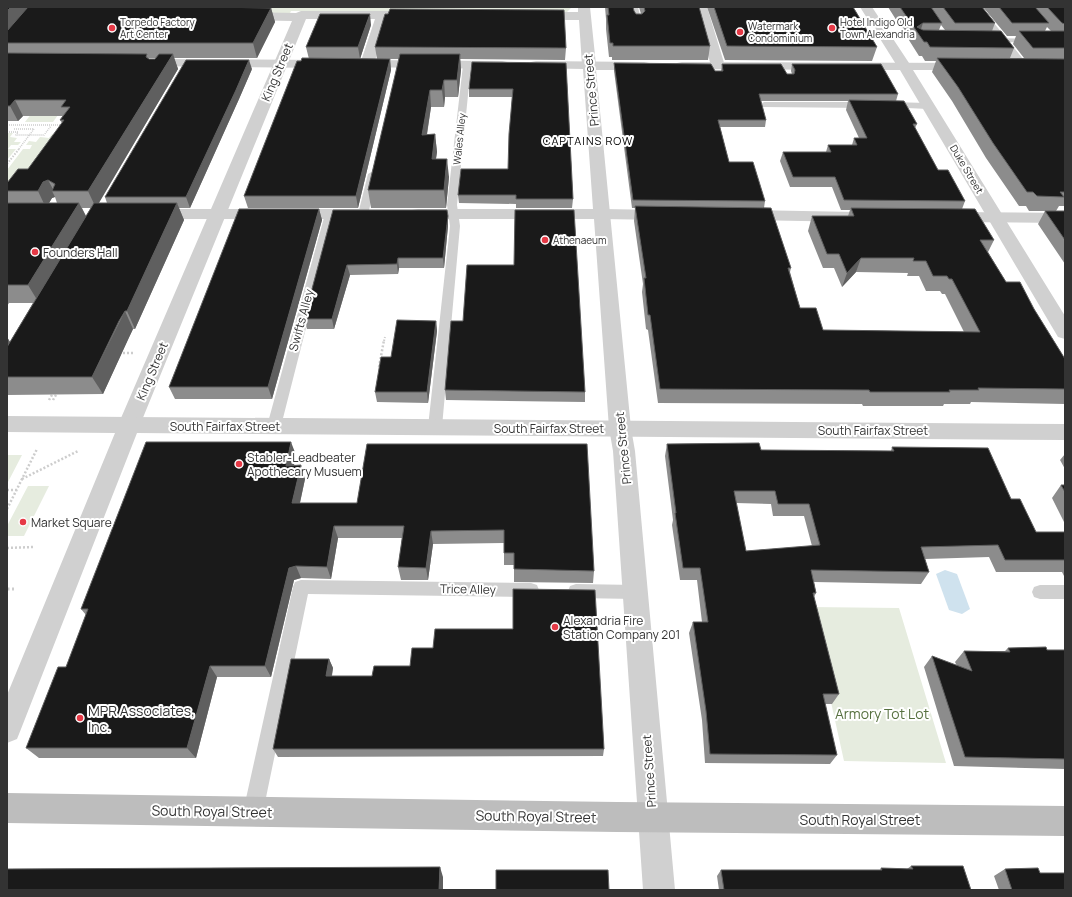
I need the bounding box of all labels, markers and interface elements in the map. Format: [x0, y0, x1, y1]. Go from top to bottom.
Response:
place label: Torpedo Factory Art Center [120, 15, 195, 41]
place label: Hotel Indigo Old Town Alexandria [840, 15, 915, 41]
place label: Watermark Condominium [748, 19, 812, 45]
marker: Torpedo Factory Art Center [107, 23, 117, 33]
marker: Hotel Indigo Old Town Alexandria [827, 23, 837, 33]
marker: Watermark Condominium [735, 27, 745, 37]
street label: King Street [257, 40, 297, 104]
street label: Prince Street [579, 53, 603, 127]
street label: Wales Alley [449, 112, 469, 166]
district label: CAPTAINS ROW [543, 133, 633, 148]
street label: Duke Street [947, 142, 987, 196]
place label: Athenaeum [553, 233, 607, 247]
marker: Athenaeum [540, 235, 550, 245]
place label: Founders Hall [43, 244, 118, 261]
marker: Founders Hall [30, 247, 40, 257]
street label: Swifts Alley [285, 286, 318, 353]
street label: King Street [132, 339, 172, 403]
street label: Prince Street [611, 411, 635, 485]
street label: South Fairfax Street [170, 418, 280, 435]
street label: South Fairfax Street [494, 420, 604, 437]
street label: South Fairfax Street [818, 422, 928, 439]
place label: Stabler-Leadbeater Apothecary Musuem [247, 449, 362, 480]
marker: Stabler-Leadbeater Apothecary Musuem [234, 459, 244, 469]
place label: Market Square [31, 514, 112, 531]
marker: Market Square [18, 517, 28, 527]
street label: Trice Alley [440, 580, 497, 598]
place label: Alexandria Fire Station Company 201 [563, 612, 680, 643]
marker: Alexandria Fire Station Company 201 [550, 622, 560, 632]
place label: MPR Associates, Inc. [88, 701, 195, 736]
park label: Armory Tot Lot [835, 704, 929, 723]
marker: MPR Associates, Inc. [75, 713, 85, 723]
street label: Prince Street [638, 734, 660, 808]
street label: South Royal Street [151, 800, 273, 822]
street label: South Royal Street [475, 805, 597, 827]
street label: South Royal Street [800, 810, 921, 829]

